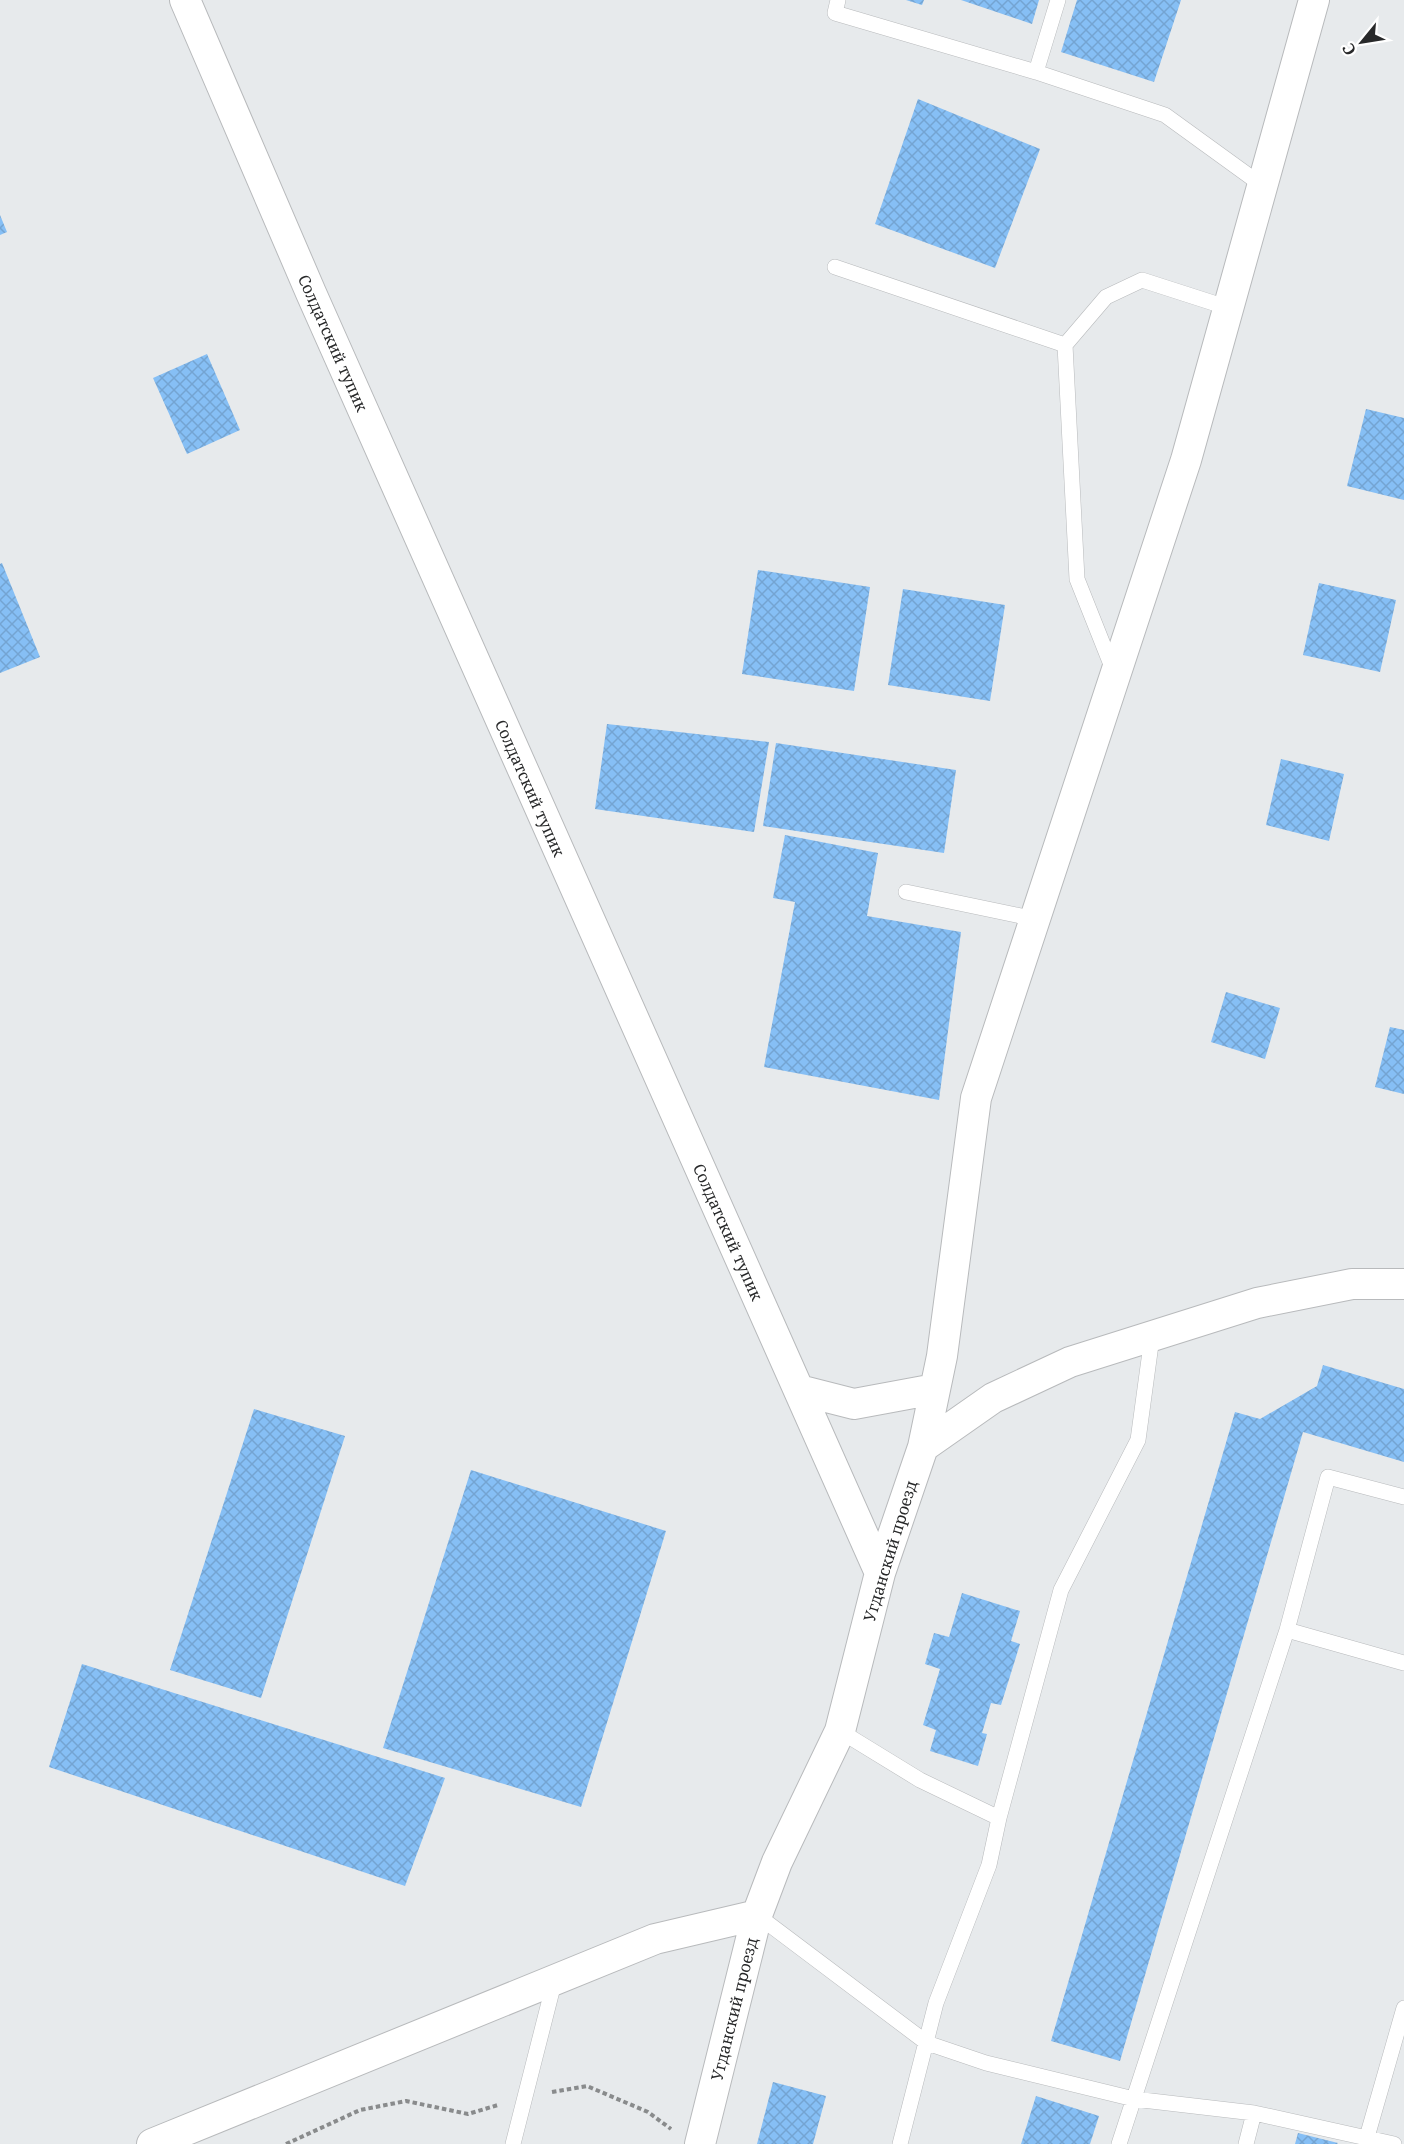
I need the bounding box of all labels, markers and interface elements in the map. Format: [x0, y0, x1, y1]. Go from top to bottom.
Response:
north arrow [1332, 12, 1392, 72]
text: С [1337, 39, 1361, 60]
street label: Солдатский тупик [293, 271, 373, 415]
street label: Солдатский тупик [490, 716, 570, 860]
street label: Солдатский тупик [688, 1160, 768, 1304]
street label: Угданский проезд [858, 1477, 922, 1624]
street label: Угданский проезд [706, 1935, 762, 2083]

